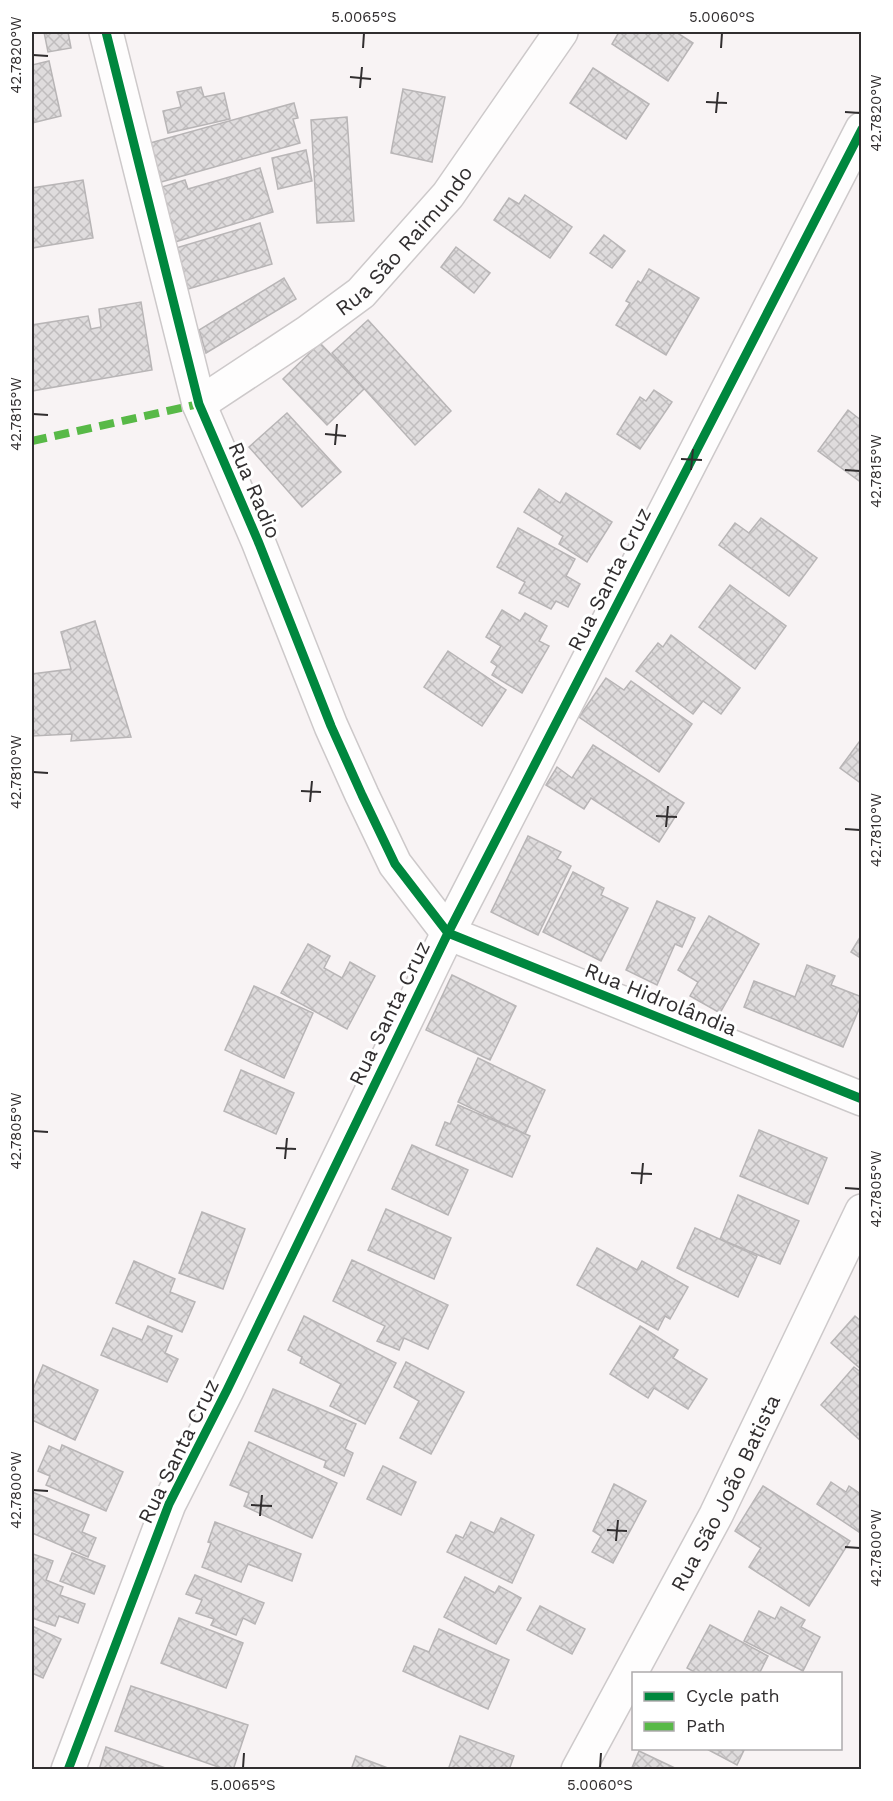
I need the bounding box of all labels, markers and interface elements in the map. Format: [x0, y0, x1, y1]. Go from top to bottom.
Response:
text: 5.0065°S [331, 8, 397, 26]
text: 5.0060°S [689, 8, 755, 26]
text: 42.7820°W [7, 16, 25, 94]
text: 42.7820°W [867, 74, 885, 152]
street label: Rua São Raimundo [330, 161, 477, 320]
text: 42.7815°W [7, 377, 25, 451]
text: 42.7815°W [867, 434, 885, 508]
street label: Rua Radio [223, 438, 287, 542]
street label: Rua Santa Cruz [562, 503, 656, 655]
text: 42.7810°W [7, 735, 25, 809]
text: 42.7810°W [867, 793, 885, 867]
street label: Rua Santa Cruz [343, 937, 435, 1089]
street label: Rua Hidrolândia [581, 957, 741, 1041]
text: 42.7805°W [7, 1092, 25, 1170]
text: 42.7805°W [867, 1150, 885, 1228]
street label: Rua Santa Cruz [132, 1375, 224, 1527]
street label: Rua São João Batista [665, 1390, 785, 1595]
text: 42.7800°W [7, 1451, 25, 1529]
text: 42.7800°W [867, 1509, 885, 1587]
legend [632, 1672, 842, 1750]
text: Cycle path [686, 1685, 780, 1706]
text: Path [686, 1715, 726, 1736]
text: 5.0065°S [210, 1776, 276, 1794]
text: 5.0060°S [567, 1776, 633, 1794]

